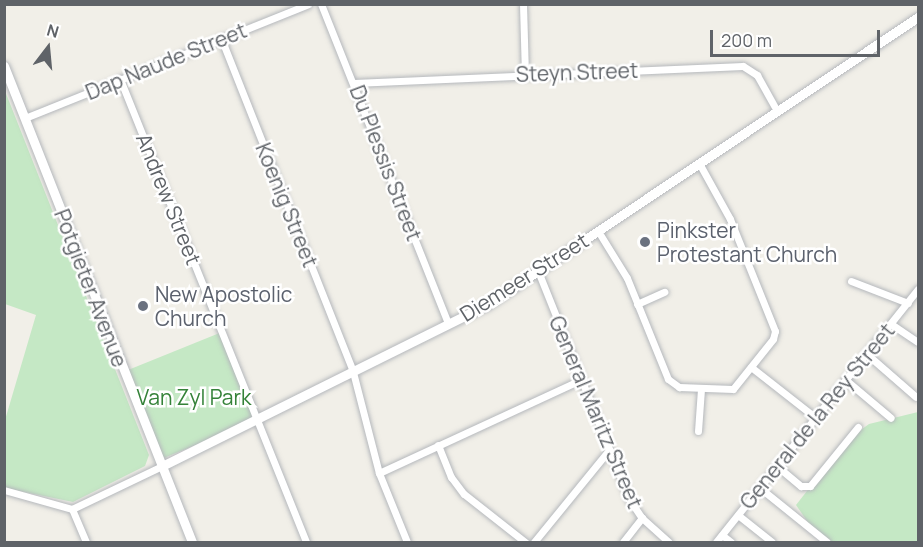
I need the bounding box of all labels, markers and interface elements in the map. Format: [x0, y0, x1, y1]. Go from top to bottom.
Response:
street label: Dap Naude Street [82, 17, 250, 105]
north arrow [18, 18, 78, 78]
scale bar [713, 18, 882, 56]
text: N [44, 19, 62, 43]
text: 200 m [721, 28, 772, 52]
street label: Steyn Street [515, 57, 639, 87]
street label: Du Plessis Street [345, 82, 427, 244]
street label: Andrew Street [131, 130, 207, 268]
street label: Koenig Street [251, 139, 323, 271]
street label: Potgieter Avenue [49, 206, 133, 370]
place label: Pinkster Protestant Church [657, 217, 837, 267]
street label: Diemeer Street [455, 227, 593, 327]
marker: Pinkster Protestant Church [638, 235, 652, 249]
place label: New Apostolic Church [155, 281, 292, 331]
marker: New Apostolic Church [136, 299, 150, 313]
street label: General Maritz Street [544, 312, 648, 512]
street label: General de la Rey Street [734, 318, 900, 514]
park label: Van Zyl Park [137, 384, 251, 410]

